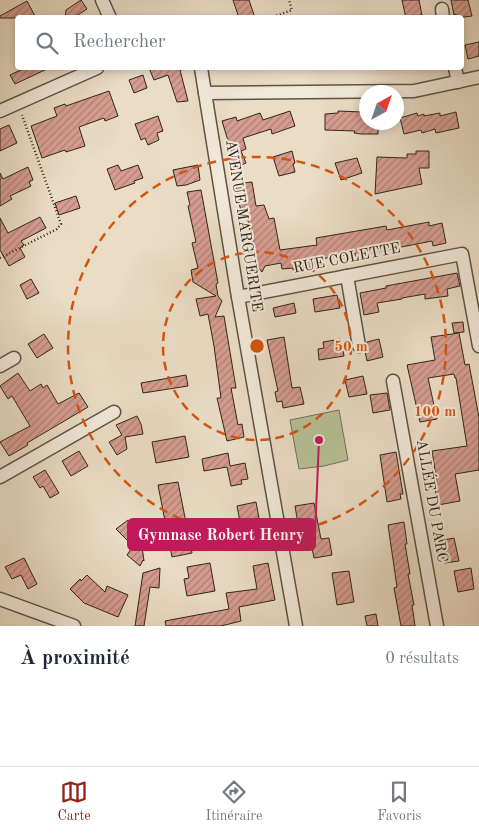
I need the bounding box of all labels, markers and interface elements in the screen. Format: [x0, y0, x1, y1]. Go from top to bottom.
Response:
search box [15, 15, 464, 70]
icon: search [33, 29, 61, 57]
text: Rechercher [73, 33, 166, 52]
north arrow [359, 85, 404, 130]
street label: AVENUE MARGUERITE [222, 139, 264, 313]
street label: RUE COLETTE [292, 241, 402, 277]
centre of rings [248, 337, 266, 355]
text: 50 m [334, 340, 368, 355]
text: 100 m [414, 405, 456, 420]
street label: ALLÉE DU PARC [413, 438, 452, 564]
callout: Gymnase Robert Henry [128, 519, 315, 550]
text: Gymnase Robert Henry [138, 528, 304, 544]
text: À proximité [20, 648, 130, 669]
text: 0 résultats [385, 651, 459, 667]
tab: Carte [57, 778, 91, 825]
tab: Itinéraire [206, 778, 262, 825]
tab: Favoris [377, 778, 422, 825]

